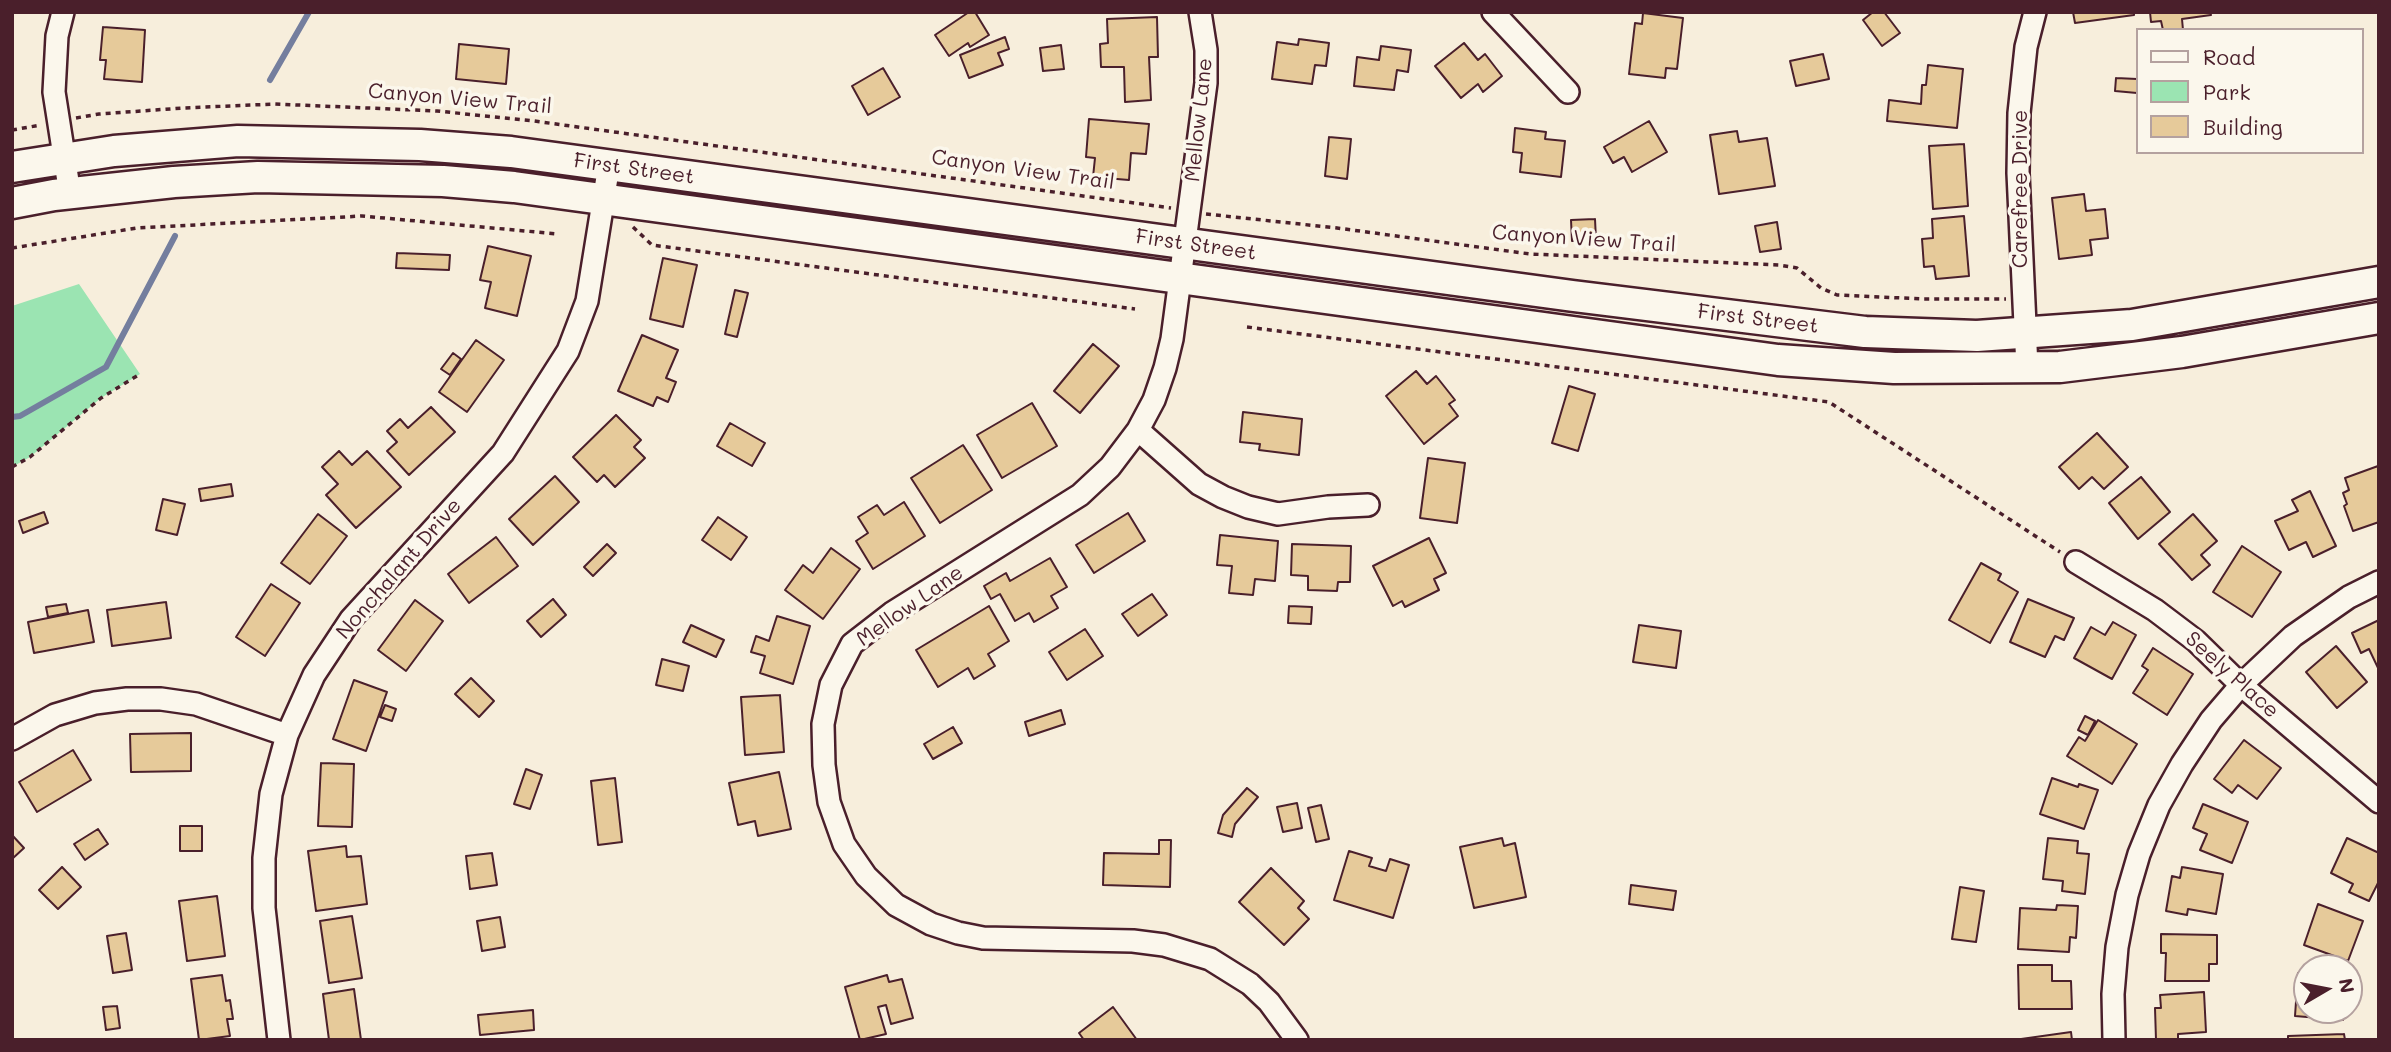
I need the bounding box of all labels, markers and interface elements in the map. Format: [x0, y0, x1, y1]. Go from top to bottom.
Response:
legend [2136, 28, 2363, 154]
text: Road [2203, 43, 2255, 70]
street label: Mellow Lane [1180, 57, 1218, 183]
street label: Canyon View Trail [367, 78, 553, 120]
text: Park [2203, 78, 2251, 105]
street label: Carefree Drive [2008, 110, 2034, 268]
text: Building [2203, 113, 2283, 140]
street label: Canyon View Trail [930, 145, 1116, 195]
street label: First Street [572, 148, 696, 190]
street label: Canyon View Trail [1491, 220, 1677, 258]
street label: First Street [1134, 224, 1258, 266]
street label: First Street [1696, 299, 1820, 339]
street label: Nonchalant Drive [331, 493, 467, 645]
street label: Mellow Lane [852, 560, 968, 652]
street label: Seely Place [2180, 626, 2284, 724]
north arrow [2293, 954, 2363, 1024]
text: N [2334, 976, 2361, 995]

